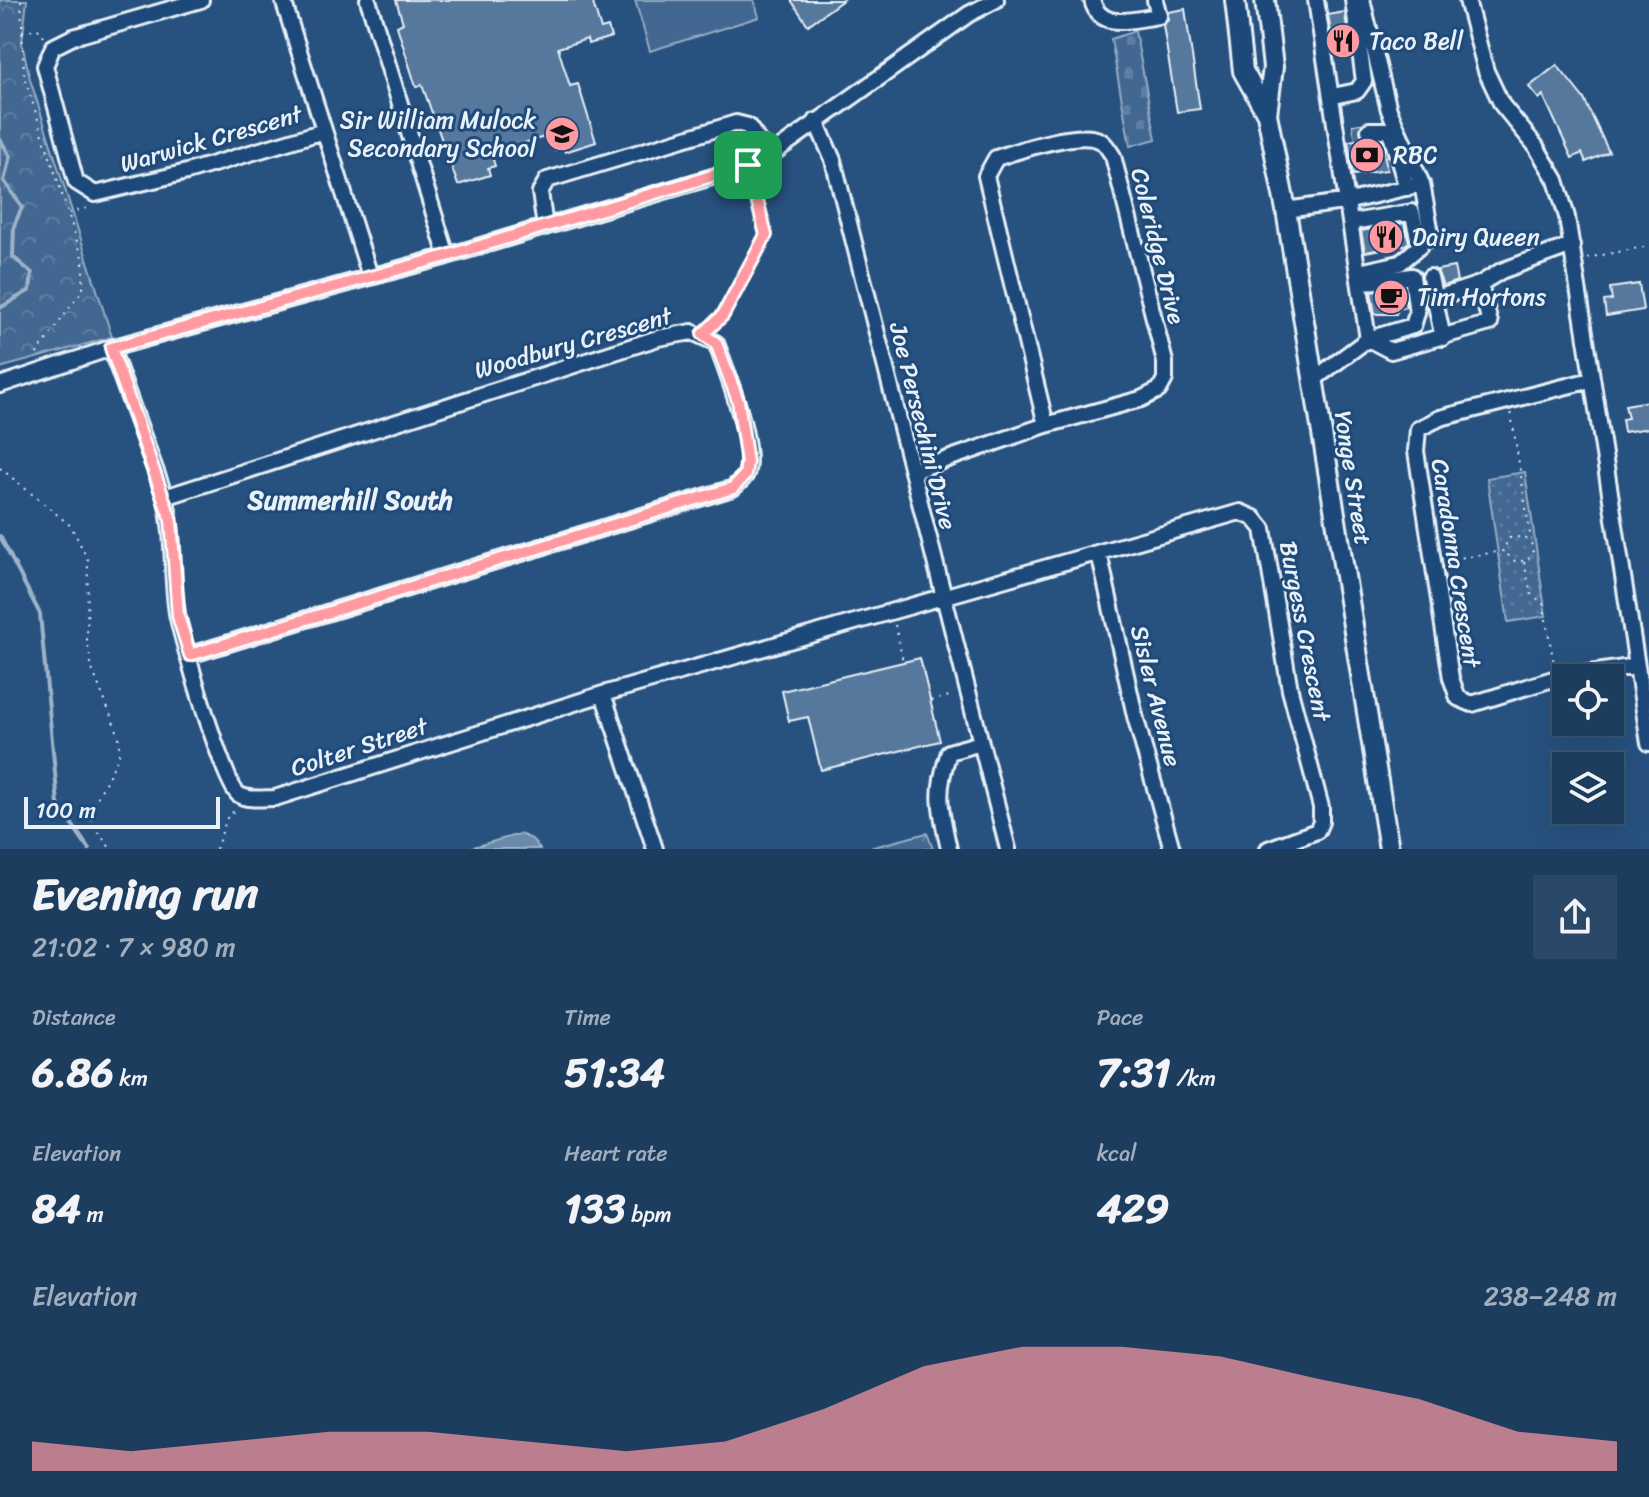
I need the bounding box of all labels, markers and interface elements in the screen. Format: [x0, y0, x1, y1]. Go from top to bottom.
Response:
place label: Taco Bell [1369, 20, 1464, 62]
restaurant icon: Taco Bell [1324, 22, 1362, 60]
street label: Warwick Crescent [115, 93, 308, 185]
place label: Sir William Mulock Secondary School [340, 99, 537, 169]
school or university icon: Sir William Mulock Secondary School [543, 115, 581, 153]
pin [714, 131, 782, 199]
place label: RBC [1393, 134, 1437, 176]
bank icon: RBC [1348, 136, 1386, 174]
icon: arrive [726, 143, 770, 187]
street label: Coleridge Drive [1118, 163, 1198, 329]
place label: Dairy Queen [1412, 216, 1540, 258]
restaurant icon: Dairy Queen [1367, 218, 1405, 256]
place label: Tim Hortons [1417, 276, 1546, 318]
cafe icon: Tim Hortons [1372, 278, 1410, 316]
street label: Woodbury Crescent [469, 294, 678, 391]
street label: Joe Persechini Drive [877, 317, 969, 534]
street label: Yonge Street [1322, 408, 1384, 548]
street label: Caradonna Crescent [1419, 456, 1493, 672]
district label: Summerhill South [246, 477, 453, 523]
street label: Burgess Crescent [1267, 537, 1343, 726]
street label: Sisler Avenue [1118, 621, 1194, 771]
map controls [1552, 664, 1624, 824]
button: locate [1552, 664, 1624, 736]
street label: Colter Street [285, 705, 434, 789]
button: layers [1552, 752, 1624, 824]
text: 100 m [36, 791, 96, 830]
scale bar [24, 793, 220, 829]
text: Evening run [32, 855, 258, 933]
button: share [1533, 875, 1617, 959]
text: 21:02 · 7 × 980 m [32, 924, 236, 970]
text: Distance [32, 998, 116, 1037]
text: Time [564, 998, 611, 1037]
text: Pace [1097, 998, 1143, 1037]
text: 6.86 [32, 1037, 114, 1108]
text: 51:34 [564, 1037, 665, 1108]
text: 7:31 [1097, 1037, 1171, 1108]
text: km [114, 1059, 148, 1098]
text: /km [1171, 1059, 1216, 1098]
text: Elevation [32, 1134, 121, 1173]
text: Heart rate [564, 1134, 668, 1173]
text: kcal [1097, 1134, 1137, 1173]
text: 84 [32, 1173, 81, 1244]
text: 133 [564, 1173, 625, 1244]
text: 429 [1097, 1173, 1169, 1244]
text: m [81, 1195, 104, 1234]
text: bpm [625, 1195, 672, 1234]
text: Elevation [32, 1273, 137, 1319]
text: 238–248 m [1484, 1273, 1617, 1319]

